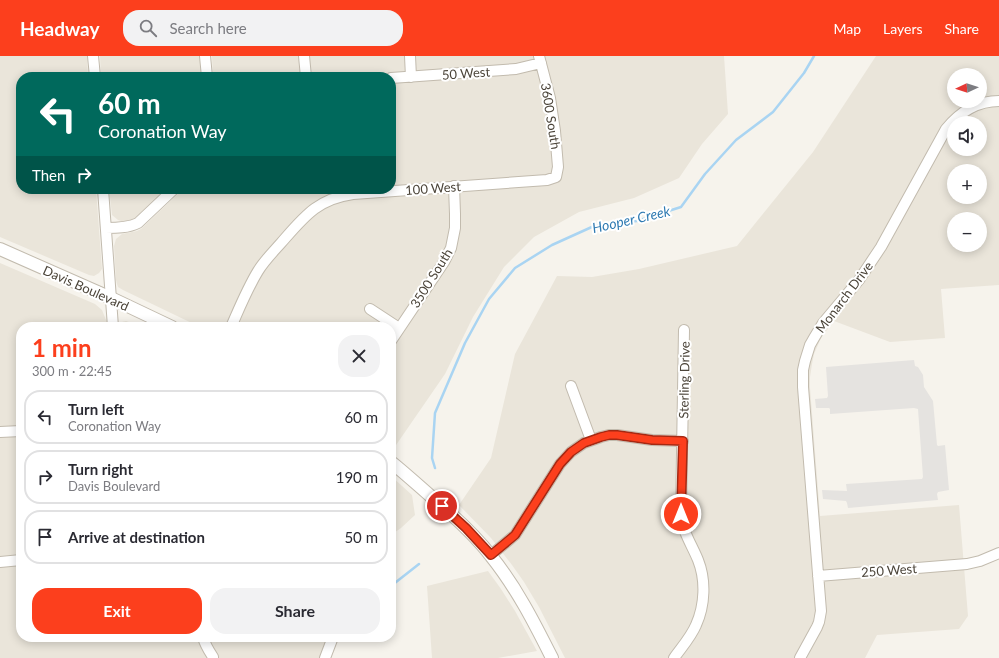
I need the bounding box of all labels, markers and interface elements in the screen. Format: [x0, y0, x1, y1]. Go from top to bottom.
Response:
search box [123, 10, 403, 46]
text: Headway [20, 17, 99, 40]
icon: search [137, 17, 159, 39]
text: Search here [169, 19, 247, 37]
text: Map [833, 20, 861, 37]
text: Layers [883, 20, 923, 37]
text: Share [945, 20, 979, 37]
street label: 50 West [441, 63, 491, 83]
north arrow [947, 68, 987, 108]
map controls [947, 68, 987, 252]
street label: 3600 South [538, 82, 564, 150]
text: 60 m [98, 86, 161, 120]
icon: left [32, 88, 84, 140]
button: sound [947, 116, 987, 156]
text: Coronation Way [98, 120, 227, 142]
icon: right [73, 164, 95, 186]
button: + [947, 164, 987, 204]
text: Then [32, 166, 65, 184]
street label: 100 West [405, 178, 462, 198]
water label: Hooper Creek [590, 202, 672, 236]
button: − [947, 212, 987, 252]
street label: 3500 South [406, 245, 456, 311]
street label: Monarch Drive [812, 258, 876, 336]
street label: Davis Boulevard [41, 262, 131, 314]
text: 1 min [32, 333, 92, 362]
button: close [338, 335, 380, 377]
street label: Sterling Drive [675, 341, 693, 419]
text: 300 m · 22:45 [32, 363, 112, 379]
text: Turn left [68, 400, 124, 418]
icon: left [34, 406, 56, 428]
text: 60 m [344, 408, 378, 426]
text: Coronation Way [68, 418, 161, 434]
text: Turn right [68, 460, 133, 478]
icon: right [34, 466, 56, 488]
text: 190 m [336, 468, 378, 486]
text: Davis Boulevard [68, 478, 160, 494]
pin [425, 489, 459, 523]
position arrow [660, 493, 702, 535]
icon: arrive [431, 495, 453, 517]
icon: arrive [34, 526, 56, 548]
text: Arrive at destination [68, 528, 205, 546]
text: 50 m [344, 528, 378, 546]
street label: 250 West [861, 560, 918, 580]
button: Exit [32, 588, 202, 634]
button: Share [210, 588, 380, 634]

